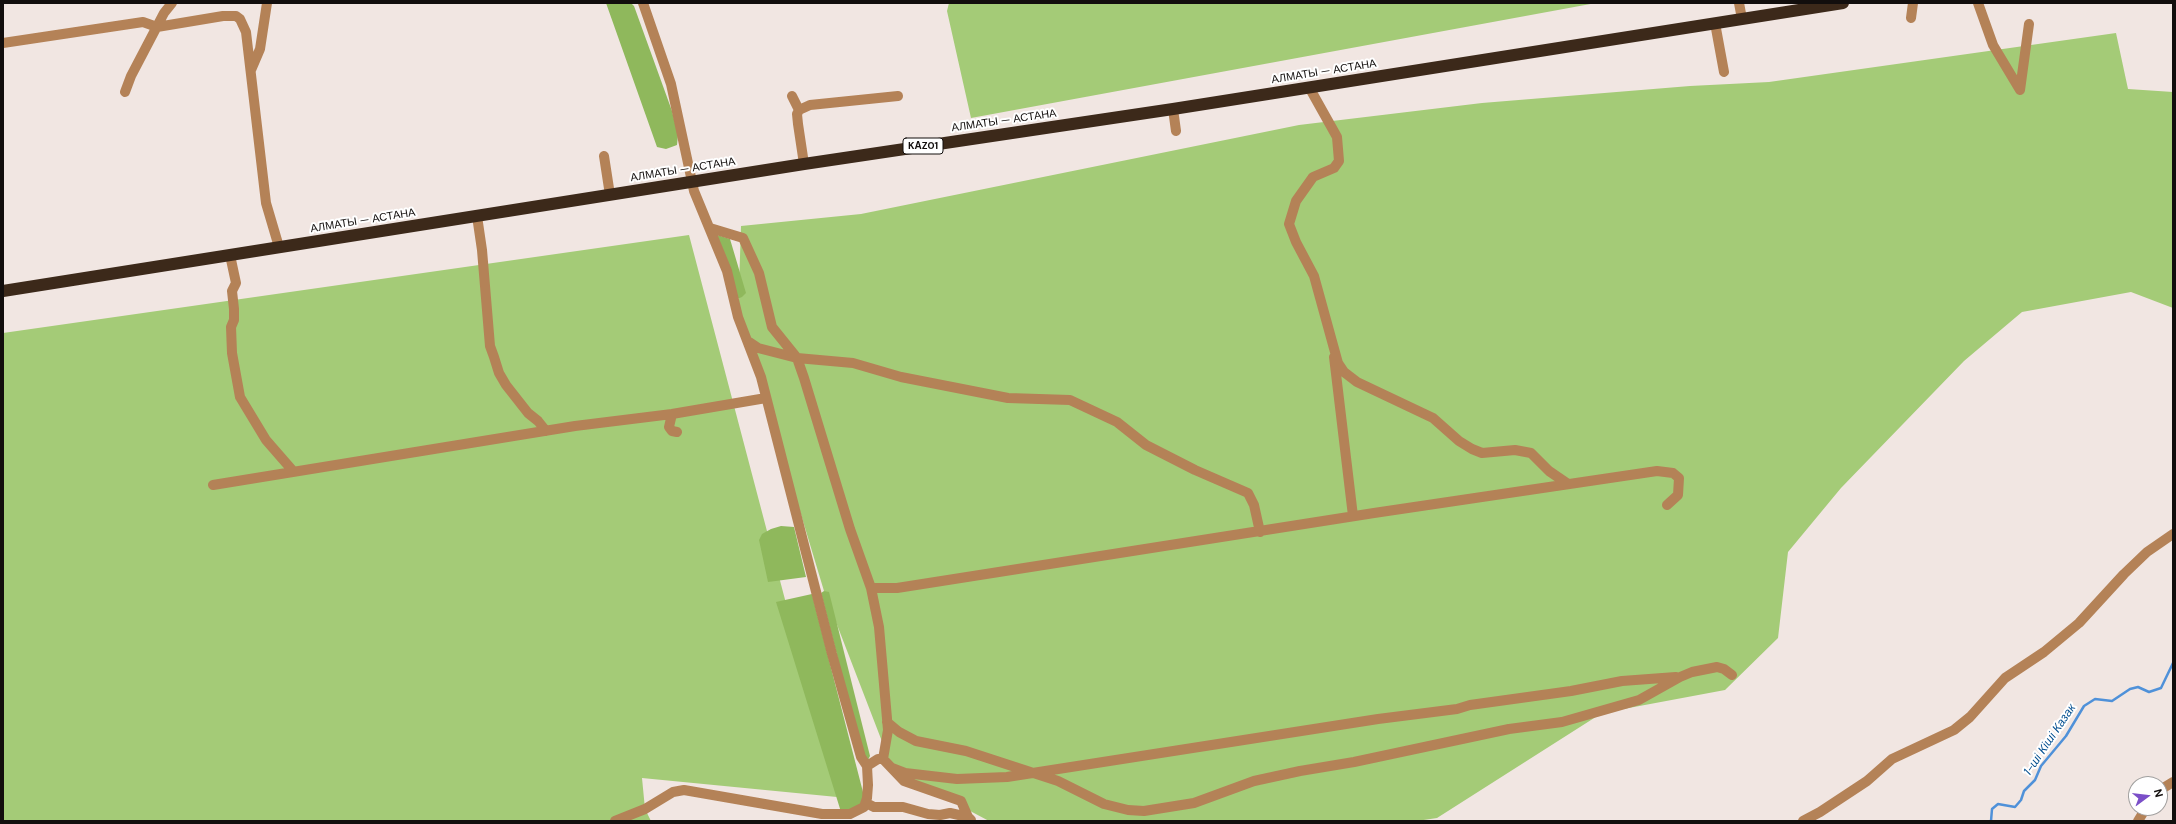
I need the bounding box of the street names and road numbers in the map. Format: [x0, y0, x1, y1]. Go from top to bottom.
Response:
street label: АЛМАТЫ — АСТАНА [1271, 57, 1377, 87]
street label: АЛМАТЫ — АСТАНА [951, 107, 1057, 135]
road number: KАZ01 [903, 138, 943, 154]
street label: АЛМАТЫ — АСТАНА [630, 155, 736, 185]
street label: АЛМАТЫ — АСТАНА [310, 206, 416, 236]

